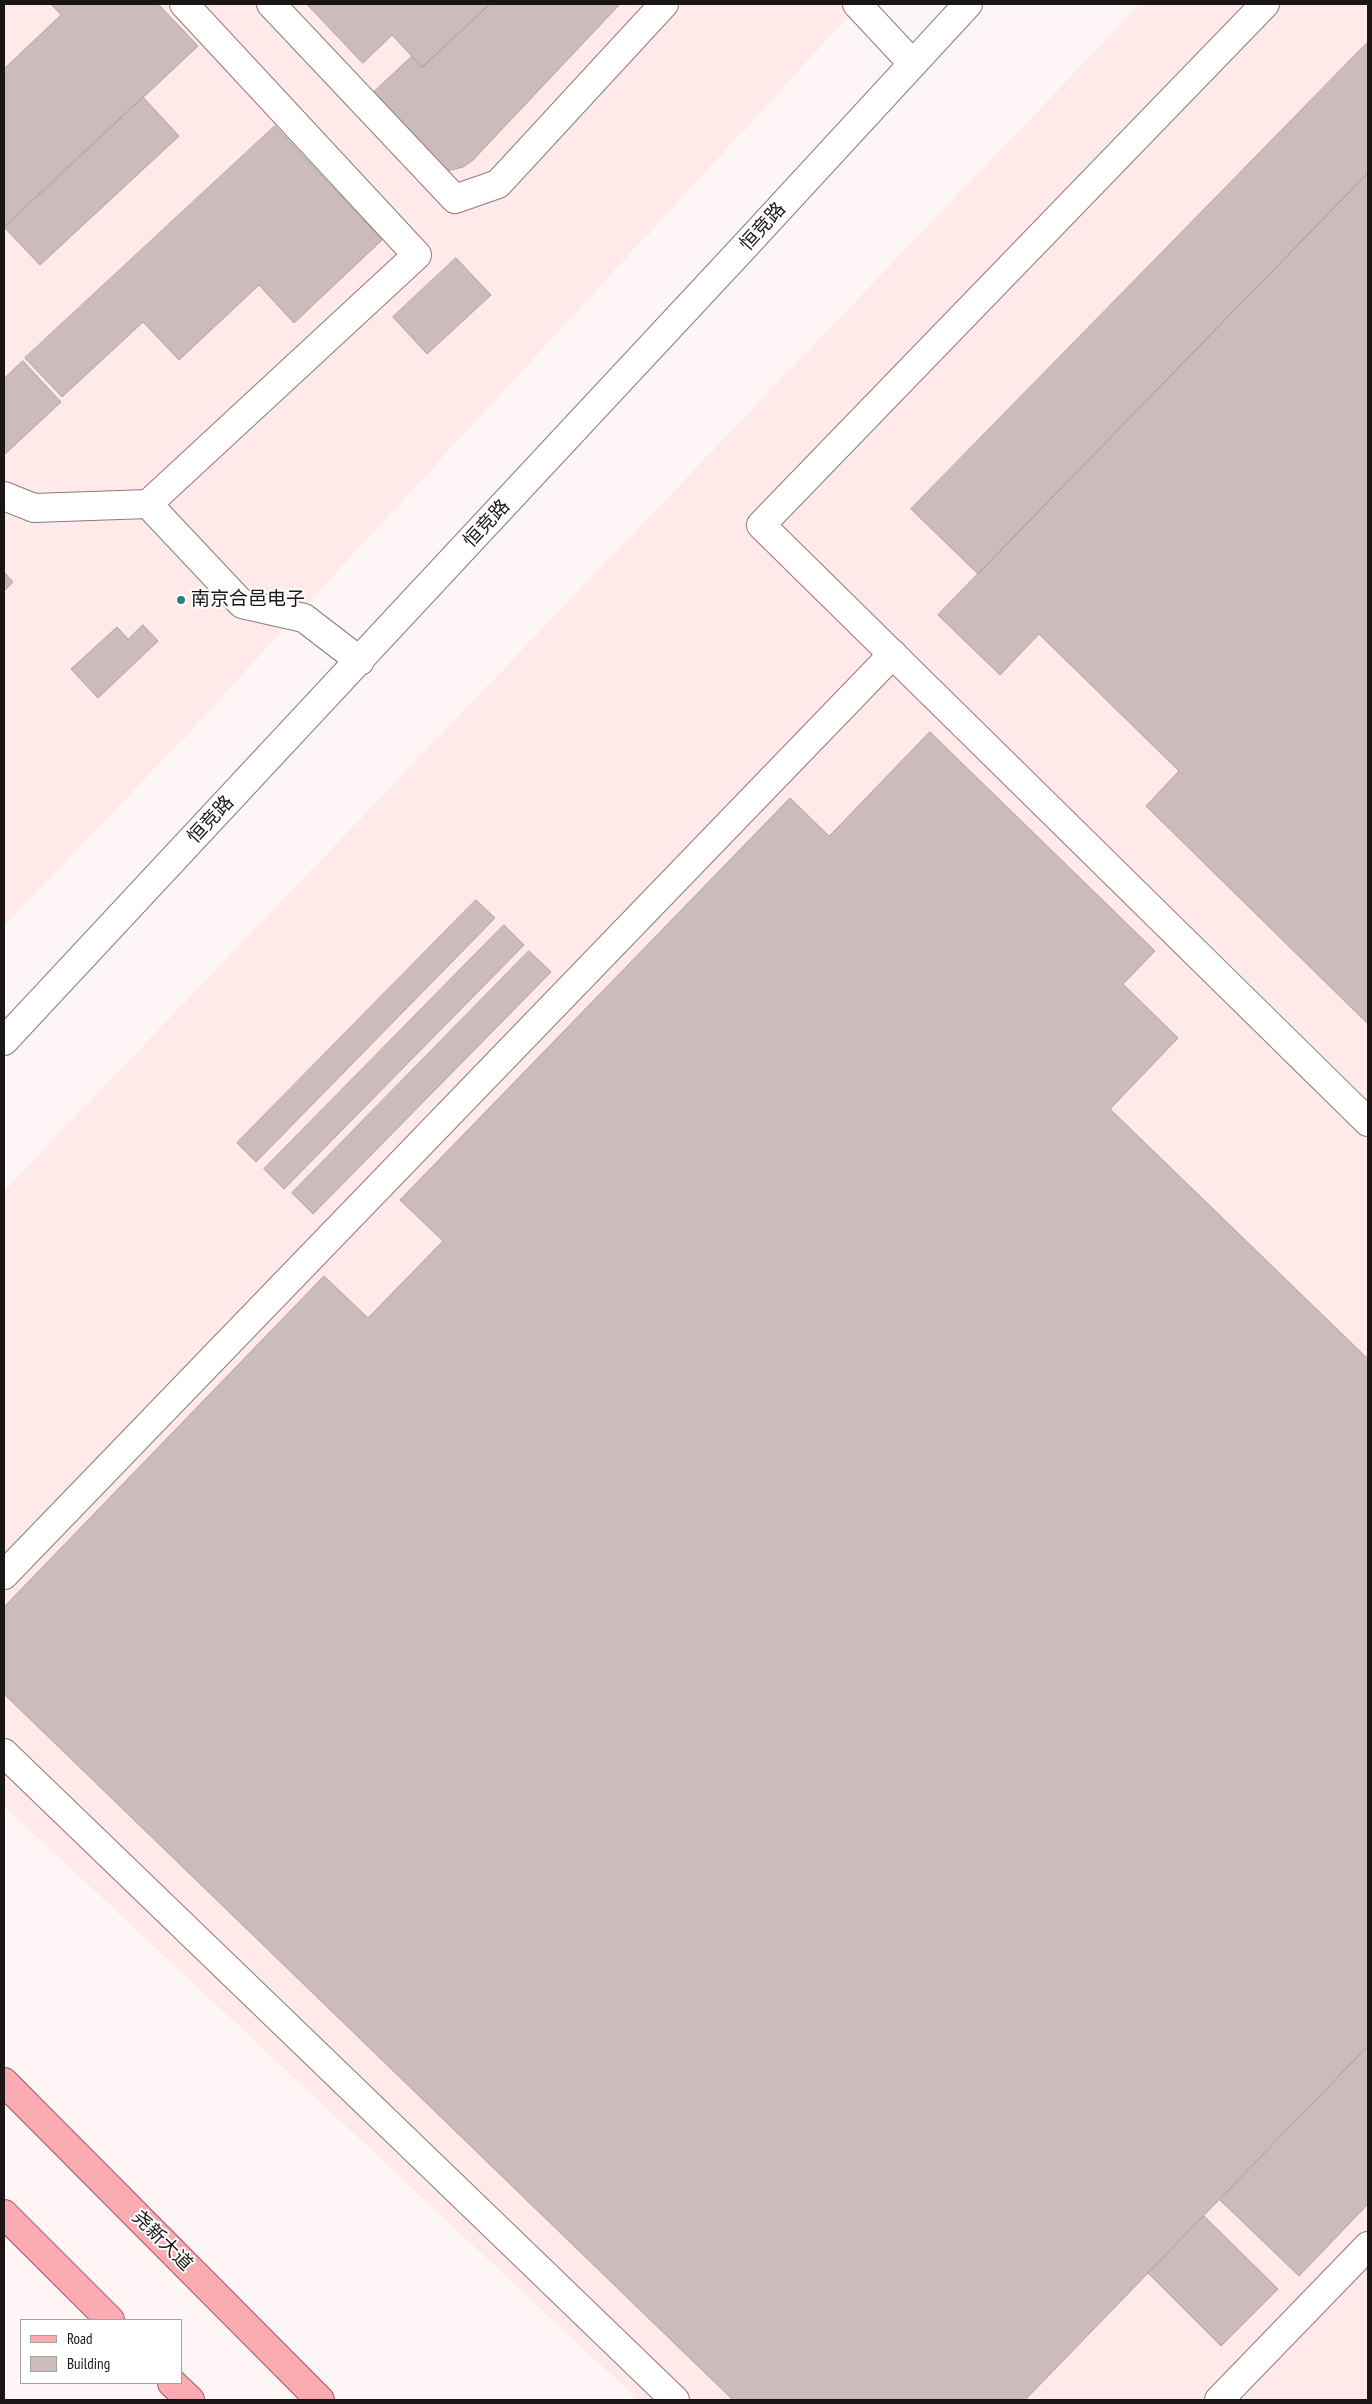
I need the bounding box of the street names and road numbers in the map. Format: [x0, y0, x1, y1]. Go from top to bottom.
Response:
street label: 恒竞路 [735, 198, 791, 256]
street label: 恒竞路 [459, 495, 515, 553]
street label: 恒竞路 [183, 791, 239, 849]
street label: 尧新大道 [127, 2206, 197, 2276]

